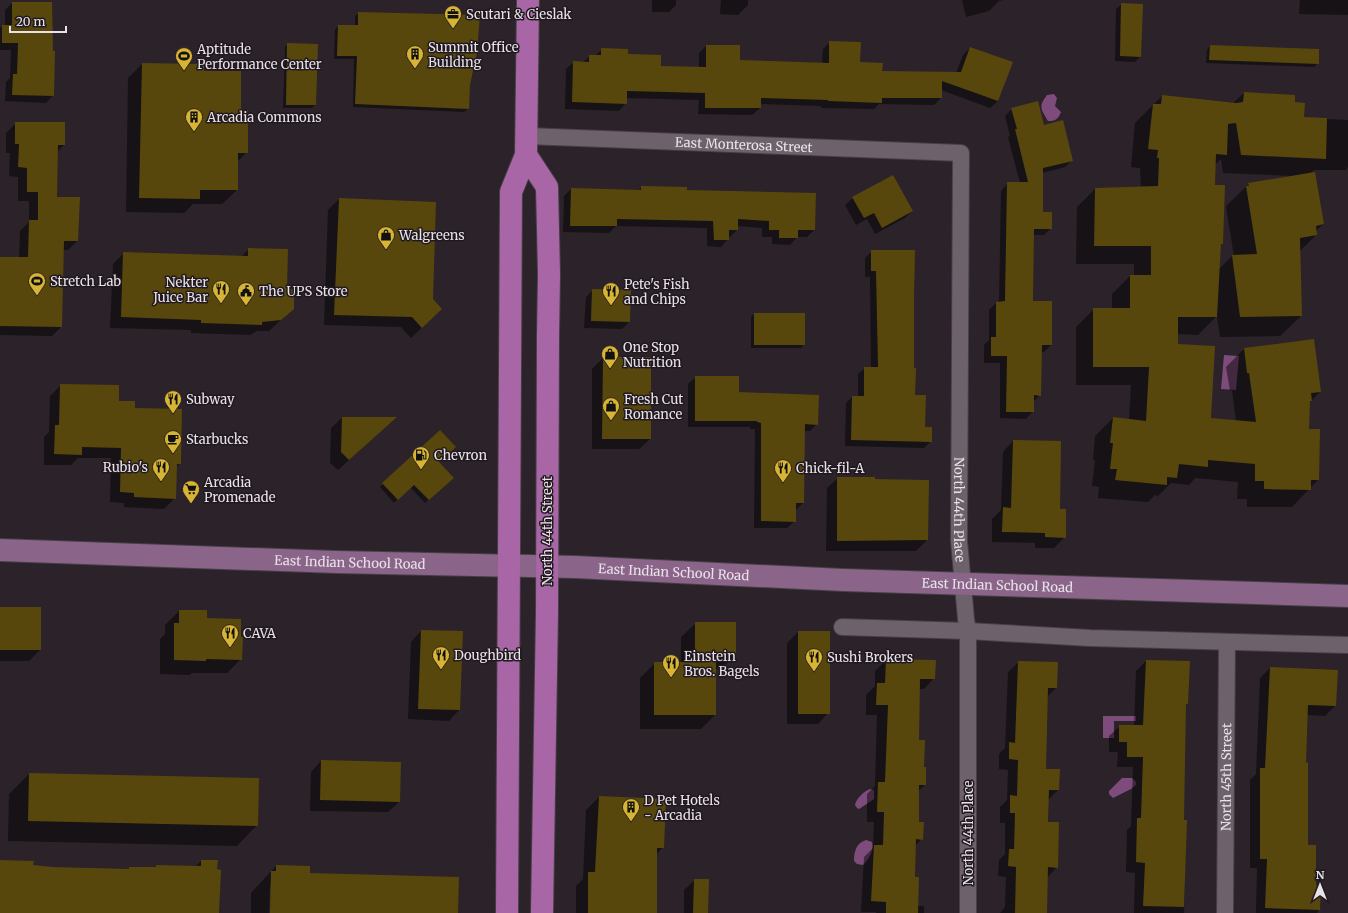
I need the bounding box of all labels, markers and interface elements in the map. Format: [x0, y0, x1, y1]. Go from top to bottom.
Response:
office icon: Scutari & Cieslak [443, 4, 463, 29]
place label: Scutari & Cieslak [466, 6, 572, 23]
scale bar [10, 8, 66, 34]
text: 20 m [16, 14, 45, 29]
place label: Summit Office Building [428, 39, 519, 71]
place label: Aptitude Performance Center [196, 41, 322, 73]
building icon: Summit Office Building [405, 44, 425, 69]
sports icon: Aptitude Performance Center [174, 46, 194, 71]
building icon: Arcadia Commons [184, 107, 204, 132]
place label: Arcadia Commons [206, 109, 322, 126]
street label: East Monterosa Street [675, 133, 813, 156]
shop icon: Walgreens [376, 225, 396, 250]
place label: Walgreens [398, 227, 465, 244]
sports icon: Stretch Lab [27, 271, 47, 296]
place label: Stretch Lab [50, 273, 121, 290]
place label: Nekter Juice Bar [152, 274, 208, 306]
place label: Pete's Fish and Chips [624, 276, 690, 308]
restaurant icon: Nekter Juice Bar [211, 279, 231, 304]
public building icon: The UPS Store [236, 281, 256, 306]
restaurant icon: Pete's Fish and Chips [601, 281, 621, 306]
place label: The UPS Store [259, 283, 348, 300]
place label: One Stop Nutrition [623, 339, 682, 371]
shop icon: One Stop Nutrition [600, 344, 620, 369]
restaurant icon: Subway [163, 389, 183, 414]
place label: Subway [186, 391, 235, 408]
place label: Fresh Cut Romance [624, 391, 683, 423]
shop icon: Fresh Cut Romance [601, 396, 621, 421]
cafe icon: Starbucks [163, 429, 183, 454]
place label: Starbucks [186, 431, 248, 448]
fuel station icon: Chevron [411, 445, 431, 470]
place label: Chevron [434, 447, 487, 464]
restaurant icon: Rubio's [151, 457, 171, 482]
street label: North 44th Place [950, 457, 969, 563]
restaurant icon: Chick-fil-A [773, 458, 793, 483]
place label: Rubio's [103, 459, 148, 476]
place label: Chick-fil-A [796, 460, 865, 477]
place label: Arcadia Promenade [203, 474, 276, 506]
street label: North 44th Street [539, 476, 556, 586]
supermarket icon: Arcadia Promenade [181, 479, 201, 504]
street label: East Indian School Road [274, 551, 426, 572]
street label: East Indian School Road [598, 560, 750, 584]
street label: East Indian School Road [921, 574, 1073, 596]
restaurant icon: CAVA [220, 623, 240, 648]
place label: CAVA [243, 625, 277, 642]
restaurant icon: Doughbird [431, 645, 451, 670]
place label: Doughbird [454, 647, 521, 664]
restaurant icon: Sushi Brokers [804, 647, 824, 672]
place label: Einstein Bros. Bagels [684, 648, 759, 680]
place label: Sushi Brokers [827, 649, 913, 666]
restaurant icon: Einstein Bros. Bagels [661, 653, 681, 678]
street label: North 45th Street [1217, 723, 1235, 831]
street label: North 44th Place [960, 780, 977, 885]
place label: D Pet Hotels - Arcadia [644, 792, 720, 824]
building icon: D Pet Hotels - Arcadia [621, 797, 641, 822]
north arrow [1300, 865, 1340, 905]
text: N [1316, 868, 1325, 882]

